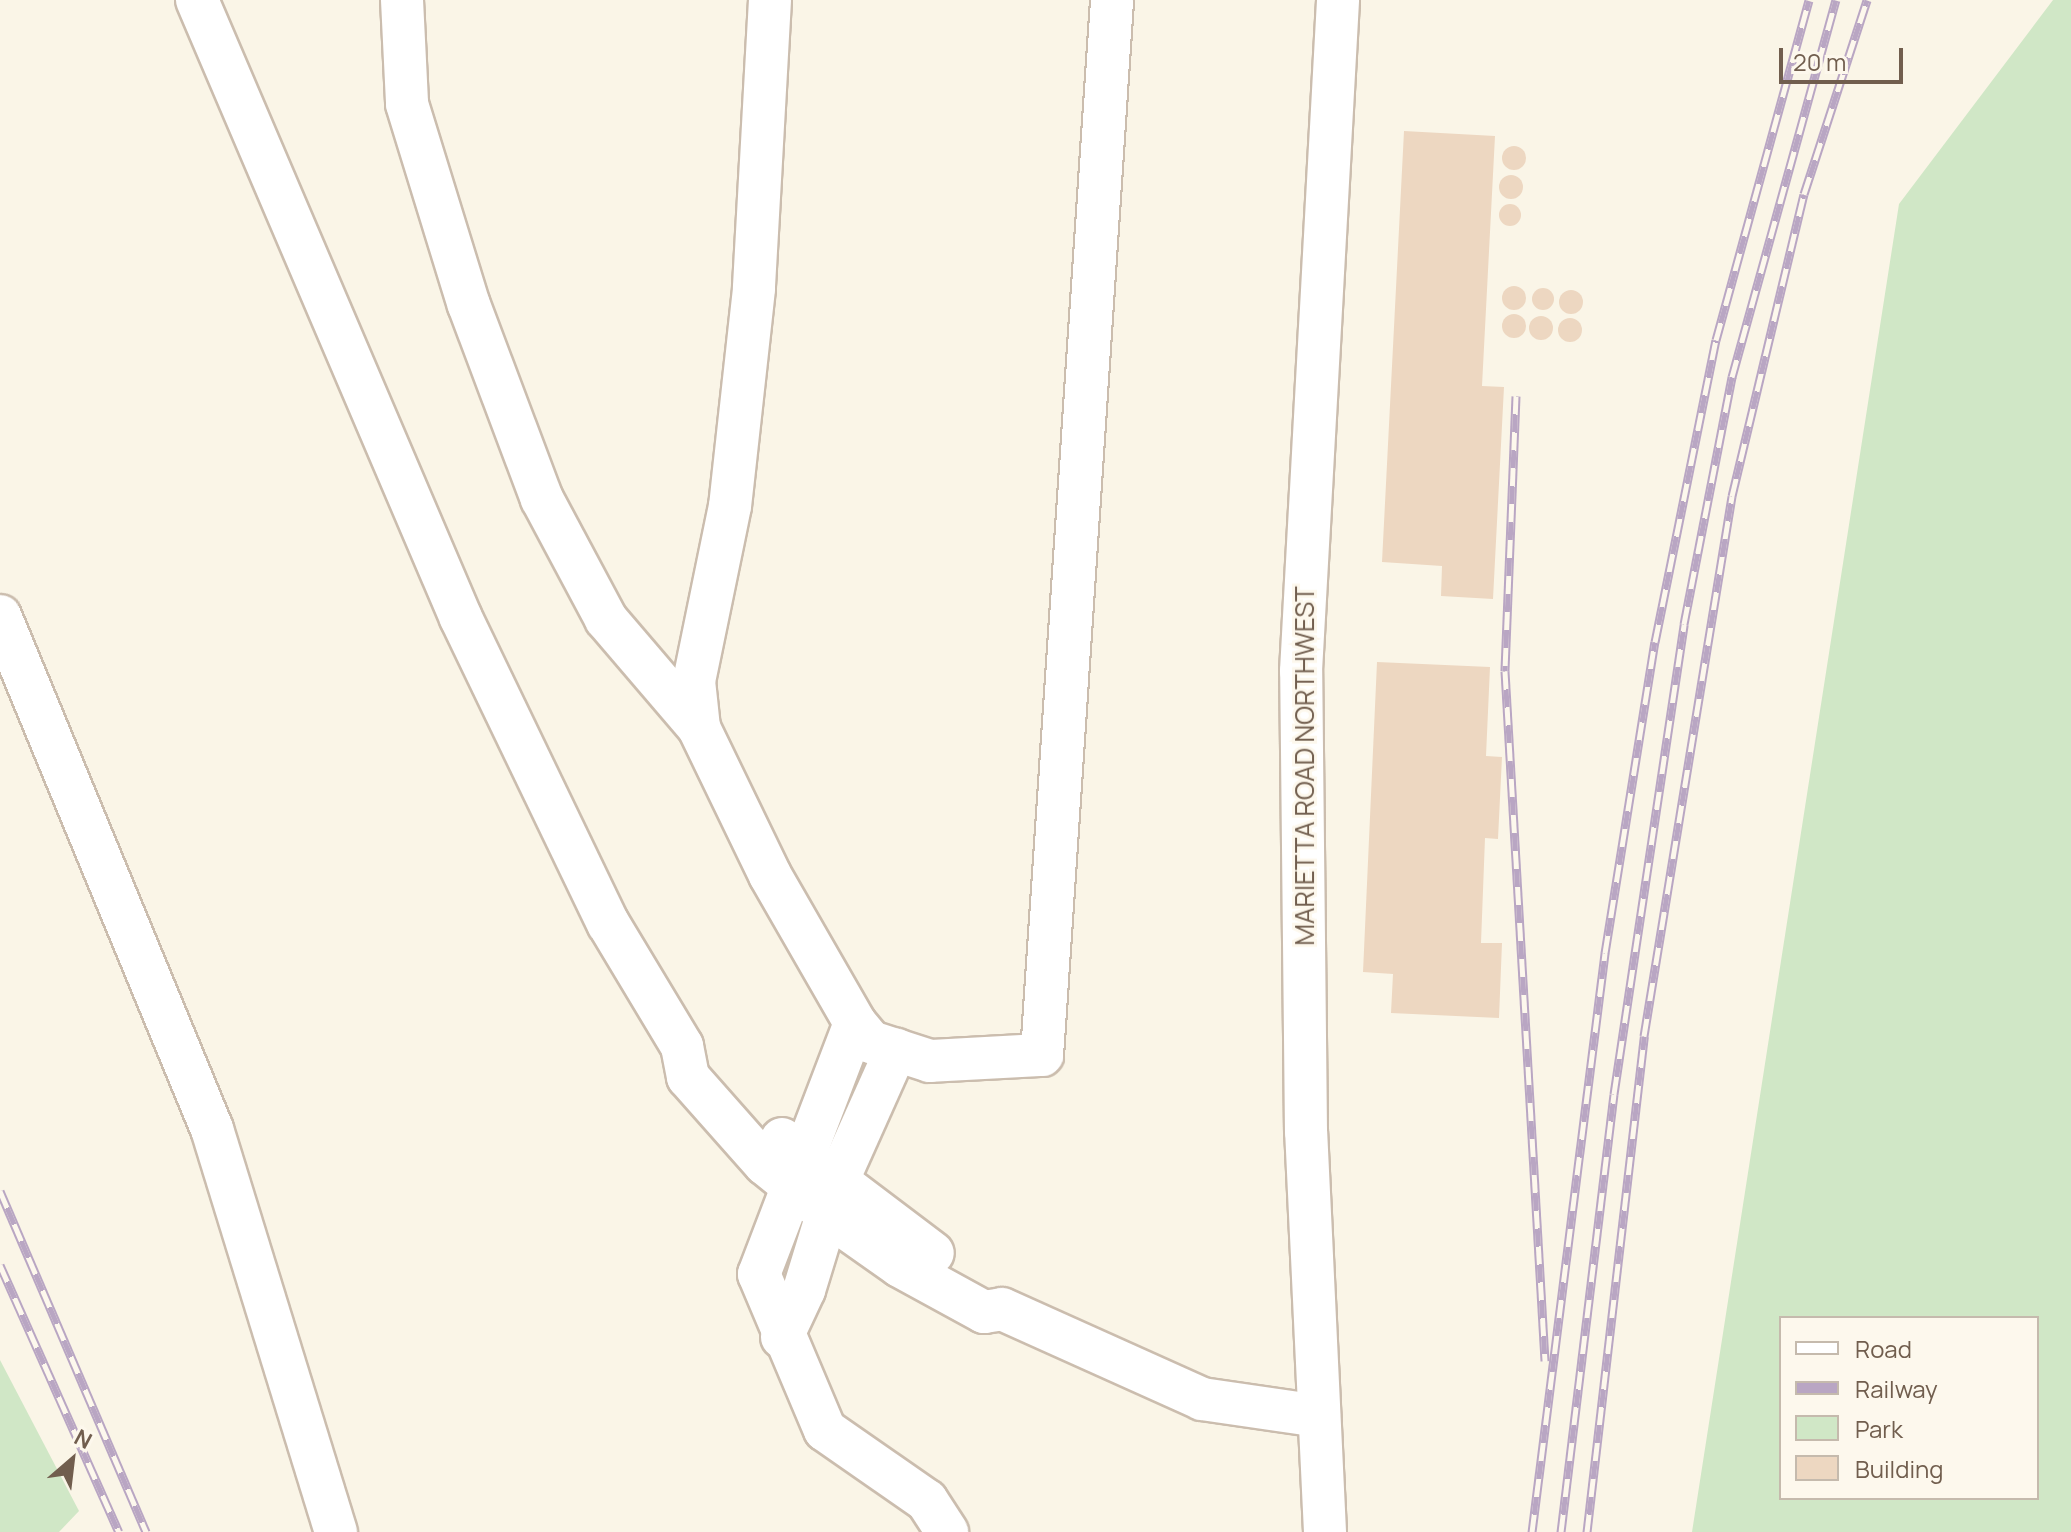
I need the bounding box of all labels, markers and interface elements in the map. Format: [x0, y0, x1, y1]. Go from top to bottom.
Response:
scale bar [1783, 32, 1907, 82]
text: 20 m [1793, 45, 1846, 78]
street label: MARIETTA ROAD NORTHWEST [1289, 586, 1321, 946]
legend [1779, 1316, 2039, 1500]
text: Road [1855, 1332, 1912, 1365]
text: Railway [1855, 1372, 1938, 1405]
text: Park [1855, 1412, 1903, 1445]
north arrow [32, 1420, 112, 1500]
text: N [69, 1422, 97, 1456]
text: Building [1855, 1452, 1943, 1485]

